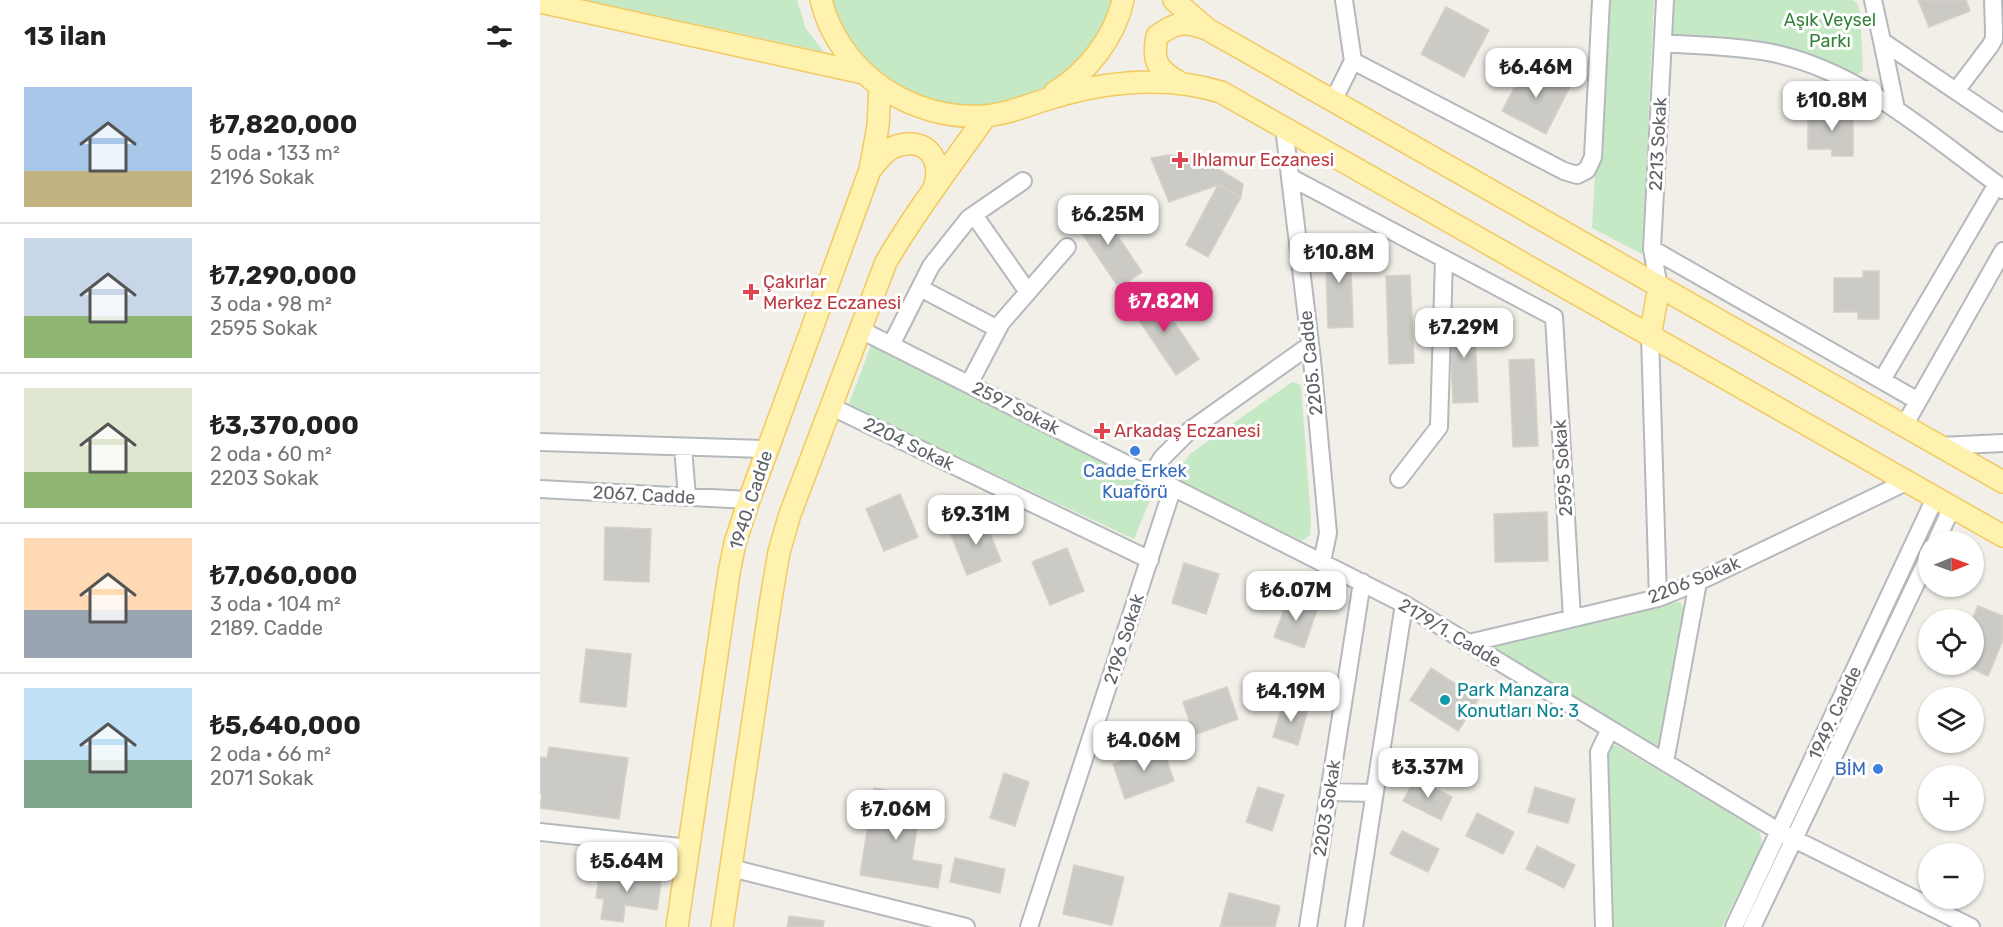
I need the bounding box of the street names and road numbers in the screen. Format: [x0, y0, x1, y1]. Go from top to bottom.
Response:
street label: 2213 Sokak [1645, 96, 1671, 191]
street label: 2205. Cadde [1295, 309, 1327, 417]
street label: 2597 Sokak [968, 377, 1064, 440]
street label: 2204 Sokak [860, 413, 959, 476]
street label: 2595 Sokak [1549, 418, 1577, 517]
street label: 1940. Cadde [725, 448, 777, 552]
street label: 2067. Cadde [592, 481, 696, 509]
street label: 2206 Sokak [1645, 551, 1744, 608]
street label: 2196 Sokak [1099, 590, 1149, 687]
street label: 2179/1. Cadde [1395, 594, 1505, 672]
street label: 1949. Cadde [1804, 663, 1866, 763]
street label: 2203 Sokak [1308, 757, 1346, 858]

